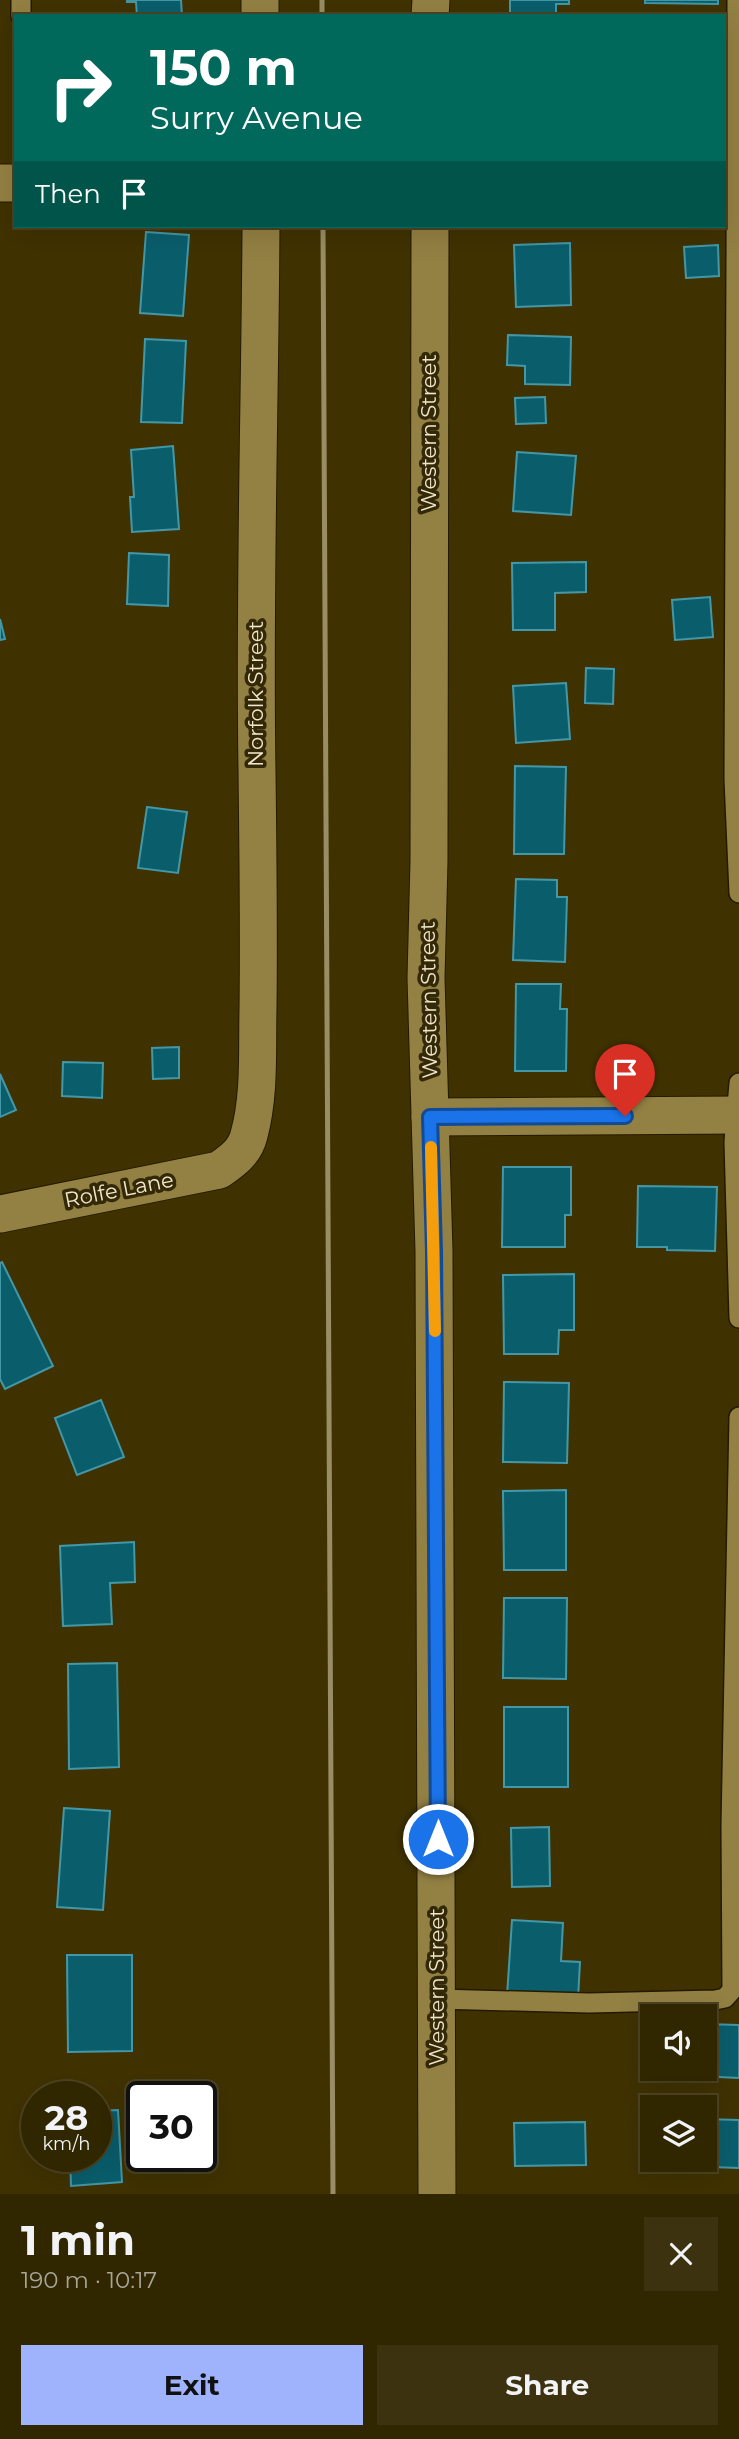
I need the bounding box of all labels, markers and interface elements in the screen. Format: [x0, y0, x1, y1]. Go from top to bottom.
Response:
text: 150 m [150, 38, 297, 97]
icon: right [35, 42, 126, 133]
text: Surry Avenue [150, 98, 363, 137]
icon: arrive [115, 175, 153, 213]
text: Then [35, 178, 101, 210]
street label: Western Street [416, 354, 441, 512]
street label: Norfolk Street [243, 621, 268, 767]
street label: Western Street [415, 921, 442, 1079]
pin [595, 1044, 655, 1116]
icon: arrive [606, 1055, 644, 1093]
street label: Rolfe Lane [62, 1167, 176, 1212]
position arrow [401, 1802, 475, 1876]
street label: Western Street [424, 1908, 449, 2066]
map controls [640, 2004, 717, 2172]
button: sound [640, 2004, 717, 2081]
speed limit sign: 30 [126, 2081, 217, 2172]
button: layers [640, 2095, 717, 2172]
text: 28 [45, 2096, 88, 2139]
text: km/h [42, 2133, 91, 2155]
text: 1 min [21, 2214, 135, 2266]
button: close [644, 2217, 718, 2291]
text: 190 m · 10:17 [21, 2266, 157, 2294]
button: Exit [21, 2345, 363, 2425]
button: Share [377, 2345, 718, 2425]

